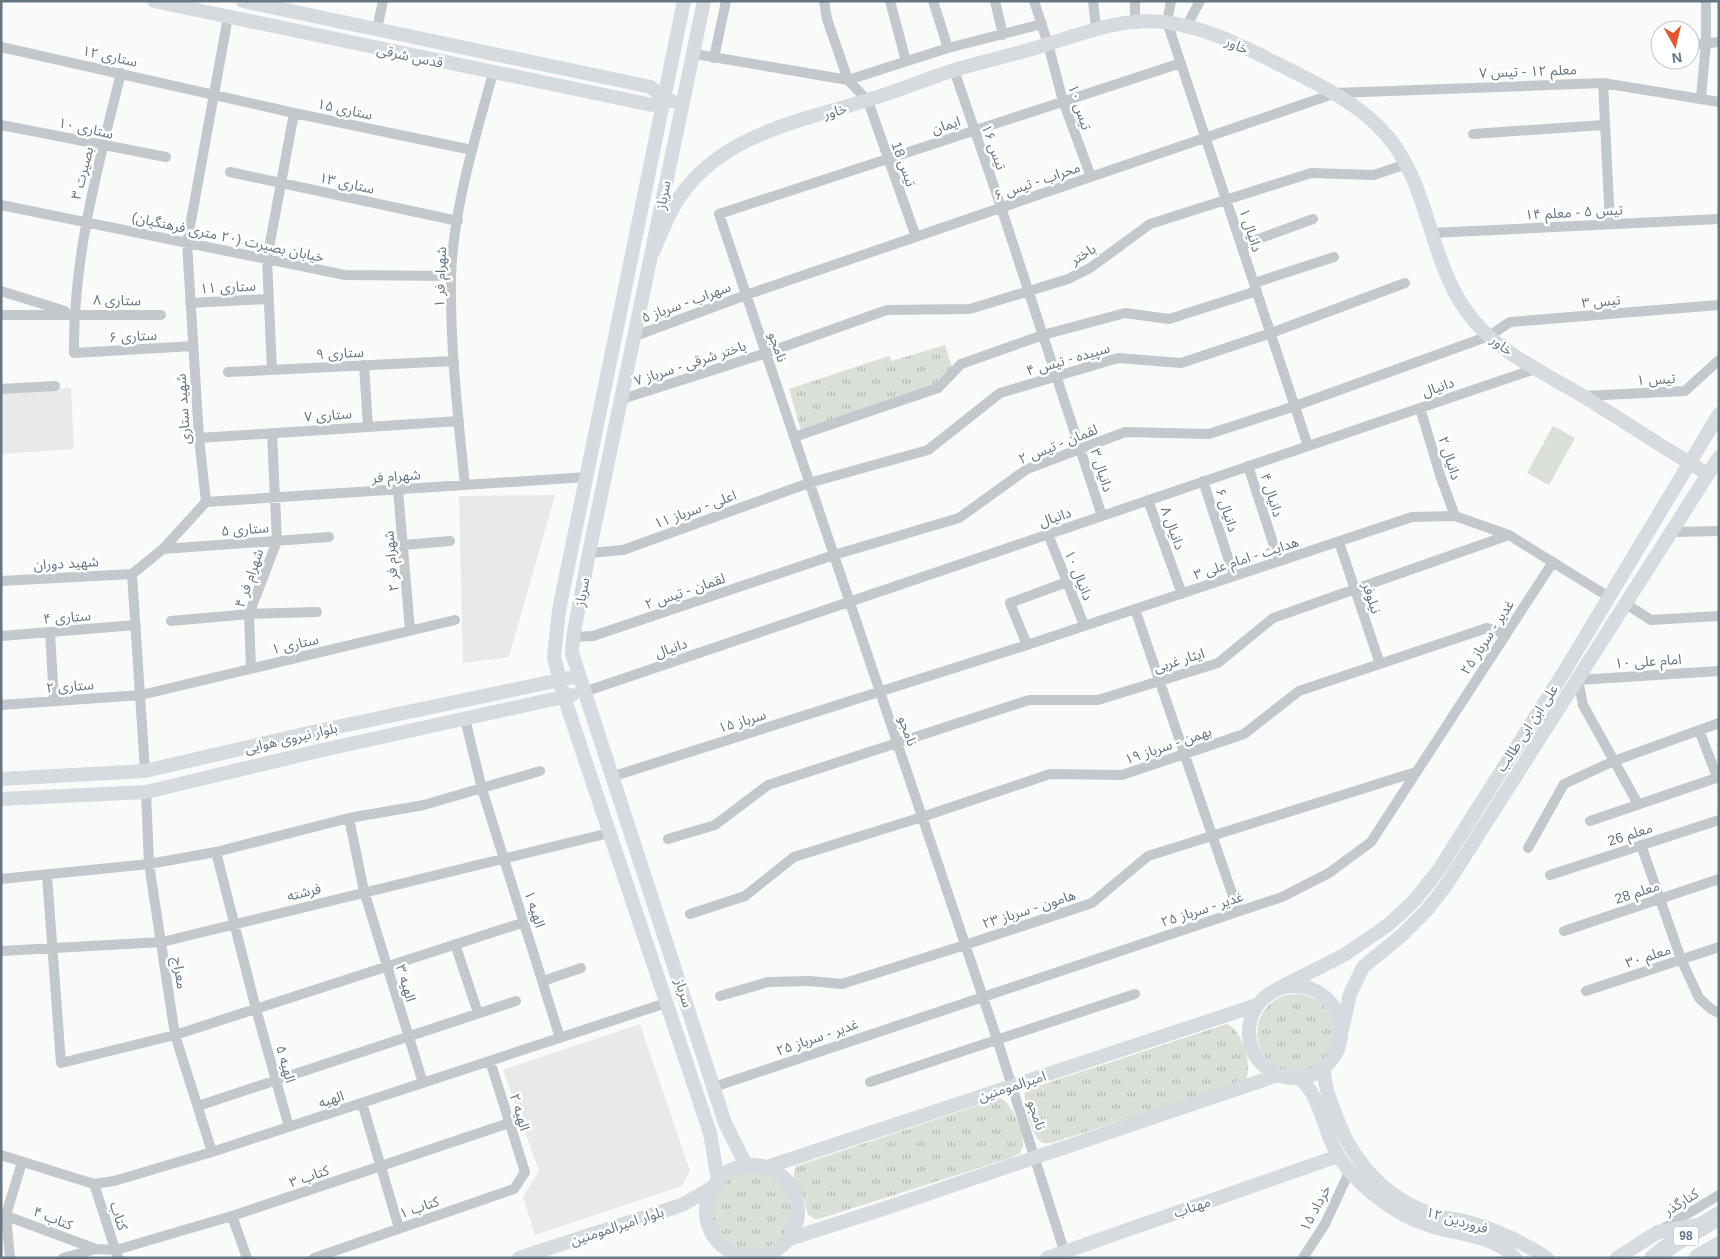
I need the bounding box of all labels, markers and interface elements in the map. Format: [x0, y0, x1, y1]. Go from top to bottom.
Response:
north arrow [1650, 20, 1700, 70]
street label: خاور [1222, 32, 1251, 58]
street label: قدس شرقی [375, 41, 445, 72]
street label: ستاری ۱۲ [81, 42, 139, 71]
text: N [1671, 49, 1683, 67]
street label: معلم ۱۲ - تیس ۷ [1479, 61, 1577, 84]
street label: تیس ۱۰ [1064, 82, 1095, 132]
street label: ستاری ۱۵ [316, 95, 374, 124]
street label: خاور [820, 100, 849, 123]
street label: ایمان [930, 113, 963, 138]
street label: ستاری ۱۰ [57, 114, 115, 143]
street label: تیس ۱۶ [977, 122, 1010, 172]
street label: تیس 18 [888, 139, 919, 189]
street label: بصیرت ۳ [68, 145, 97, 201]
street label: محراب - تیس ۶ [992, 159, 1083, 204]
street label: ستاری ۱۳ [318, 169, 376, 198]
street label: سرباز [652, 179, 675, 212]
street label: تیس ۵ - معلم ۱۴ [1525, 201, 1624, 226]
street label: دانیال ۱ [1236, 206, 1266, 254]
street label: خیابان بصیرت (۲۰ متری فرهنگیان) [130, 209, 326, 266]
street label: باختر [1067, 240, 1099, 269]
street label: شهرام فر ۱ [431, 246, 452, 308]
street label: ستاری ۱۱ [200, 278, 256, 297]
street label: سهراب - سرباز ۵ [639, 278, 733, 327]
street label: تیس ۳ [1581, 291, 1621, 312]
street label: ستاری ۸ [93, 292, 141, 309]
street label: ستاری ۶ [109, 327, 157, 346]
street label: نامجو [764, 330, 791, 365]
street label: خاور [1486, 331, 1516, 359]
street label: باختر شرقی - سرباز ۷ [632, 337, 749, 390]
street label: سپیده - تیس ۴ [1024, 339, 1112, 381]
street label: ستاری ۹ [316, 344, 364, 363]
street label: تیس ۱ [1636, 370, 1676, 389]
street label: شهید ستاری [173, 373, 194, 445]
street label: دانیال [1420, 374, 1457, 401]
street label: ستاری ۷ [304, 405, 353, 426]
street label: لقمان - تیس ۲ [1016, 421, 1100, 468]
street label: دانیال ۲ [1435, 434, 1465, 482]
street label: دانیال ۳ [1087, 446, 1117, 494]
street label: شهرام فر [370, 466, 421, 489]
street label: دانیال ۴ [1257, 471, 1287, 519]
street label: دانیال ۶ [1212, 486, 1242, 534]
street label: اعلی - سرباز ۱۱ [652, 487, 739, 532]
street label: دانیال [1037, 504, 1074, 531]
street label: دانیال ۸ [1157, 504, 1188, 552]
street label: ستاری ۵ [221, 519, 270, 540]
street label: شهرام فر ۲ [380, 530, 405, 592]
street label: هدایت - امام علی ۳ [1191, 533, 1302, 585]
street label: شهرام فر ۴ [232, 547, 269, 610]
street label: دانیال ۱۰ [1061, 548, 1096, 603]
street label: شهید دوران [33, 553, 99, 574]
street label: لقمان - تیس ۲ [643, 570, 728, 613]
street label: سرباز [571, 576, 594, 609]
street label: نیلوفر [1358, 580, 1385, 616]
street label: غدیر - سرباز ۲۵ [1457, 597, 1518, 678]
street label: ستاری ۴ [43, 607, 92, 628]
street label: ستاری ۱ [270, 631, 320, 658]
street label: دانیال [653, 635, 690, 662]
street label: ایثار غربی [1152, 645, 1207, 676]
street label: امام علی ۱۰ [1614, 651, 1682, 674]
street label: ستاری ۲ [46, 676, 95, 697]
street label: علی ابن ابی طالب [1493, 682, 1562, 775]
street label: سرباز ۱۵ [716, 706, 768, 737]
street label: نامجو [894, 714, 921, 749]
street label: بلوار نیروی هوایی [243, 720, 339, 757]
street label: بهمن - سرباز ۱۹ [1123, 723, 1214, 768]
street label: معلم 26 [1606, 819, 1655, 852]
street label: معلم 28 [1613, 877, 1662, 910]
street label: فرشته [285, 880, 323, 905]
street label: هامون - سرباز ۲۳ [980, 886, 1078, 933]
street label: الهیه ۱ [521, 888, 548, 930]
street label: غدیر - سرباز ۲۵ [1159, 888, 1246, 931]
street label: معلم ۳۰ [1623, 941, 1674, 974]
street label: معراج [167, 956, 190, 990]
street label: الهیه ۳ [392, 962, 419, 1004]
street label: سرباز [671, 976, 696, 1010]
street label: غدیر - سرباز ۲۵ [774, 1015, 860, 1059]
street label: الهیه ۵ [272, 1044, 299, 1085]
street label: امیرالمومنین [976, 1068, 1048, 1105]
street label: الهیه [316, 1087, 346, 1112]
street label: الهیه ۲ [506, 1091, 533, 1133]
street label: نامجو [1024, 1098, 1049, 1133]
street label: کتاب ۳ [287, 1162, 331, 1191]
street label: ۱۵ خرداد [1296, 1182, 1335, 1234]
street label: کنارگذر [1660, 1185, 1702, 1220]
street label: کتاب ۱ [397, 1193, 441, 1222]
street label: مهتاب [1172, 1193, 1213, 1222]
street label: کتاب [107, 1200, 131, 1233]
street label: کتاب ۴ [31, 1203, 75, 1233]
street label: بلوار امیرالمومنین [568, 1203, 666, 1250]
street label: ۱۲ فروردین [1424, 1204, 1490, 1237]
road number: 98 [1674, 1226, 1698, 1246]

